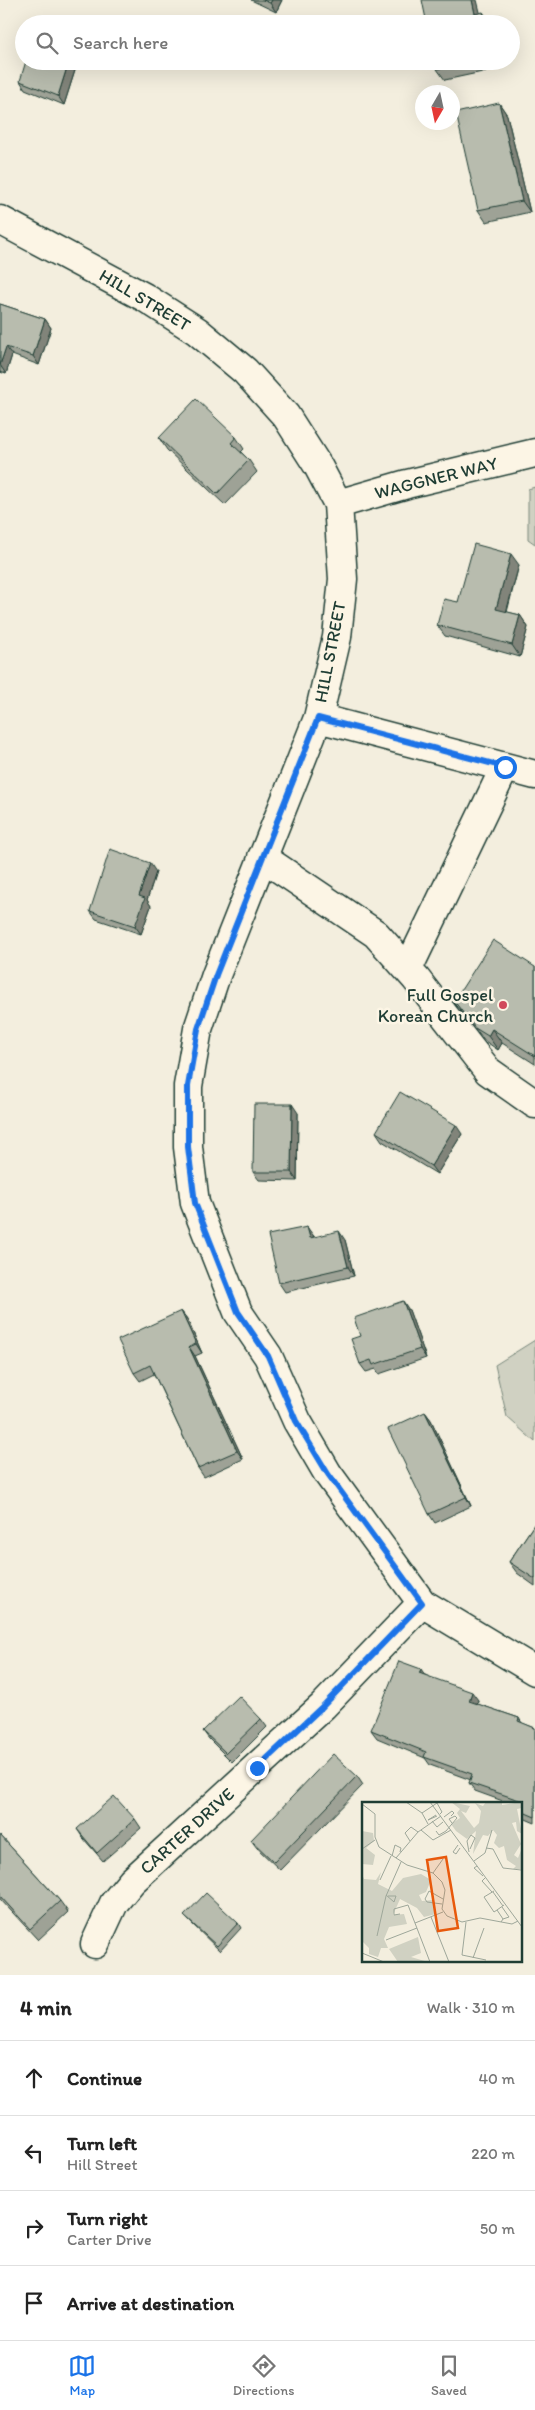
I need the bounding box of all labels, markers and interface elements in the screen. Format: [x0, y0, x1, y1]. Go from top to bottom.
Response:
search box [15, 15, 520, 70]
icon: search [33, 29, 61, 57]
text: Search here [73, 31, 168, 54]
north arrow [415, 85, 460, 130]
street label: HILL STREET [95, 264, 195, 336]
street label: WAGGNER WAY [372, 452, 501, 504]
street label: HILL STREET [309, 599, 351, 705]
route start [494, 756, 517, 779]
place label: Full Gospel Korean Church [378, 984, 493, 1027]
marker: Full Gospel Korean Church [497, 999, 509, 1011]
route end [246, 1757, 269, 1780]
street label: CARTER DRIVE [135, 1783, 239, 1879]
inset map [362, 1802, 522, 1962]
text: 4 min [20, 1995, 72, 2020]
text: Walk · 310 m [427, 1998, 515, 2017]
icon: ahead [20, 2064, 48, 2092]
text: Continue [67, 2067, 142, 2090]
text: 40 m [478, 2069, 515, 2088]
text: Turn left [67, 2132, 137, 2155]
icon: left [20, 2139, 48, 2167]
text: 220 m [471, 2144, 515, 2163]
text: Hill Street [67, 2155, 137, 2174]
text: Turn right [67, 2207, 148, 2230]
icon: right [20, 2214, 48, 2242]
text: 50 m [480, 2219, 515, 2238]
text: Carter Drive [67, 2230, 152, 2249]
icon: arrive [20, 2289, 48, 2317]
text: Arrive at destination [67, 2292, 234, 2315]
tab: Map [68, 2352, 96, 2399]
tab: Directions [233, 2352, 294, 2399]
tab: Saved [431, 2352, 467, 2399]

